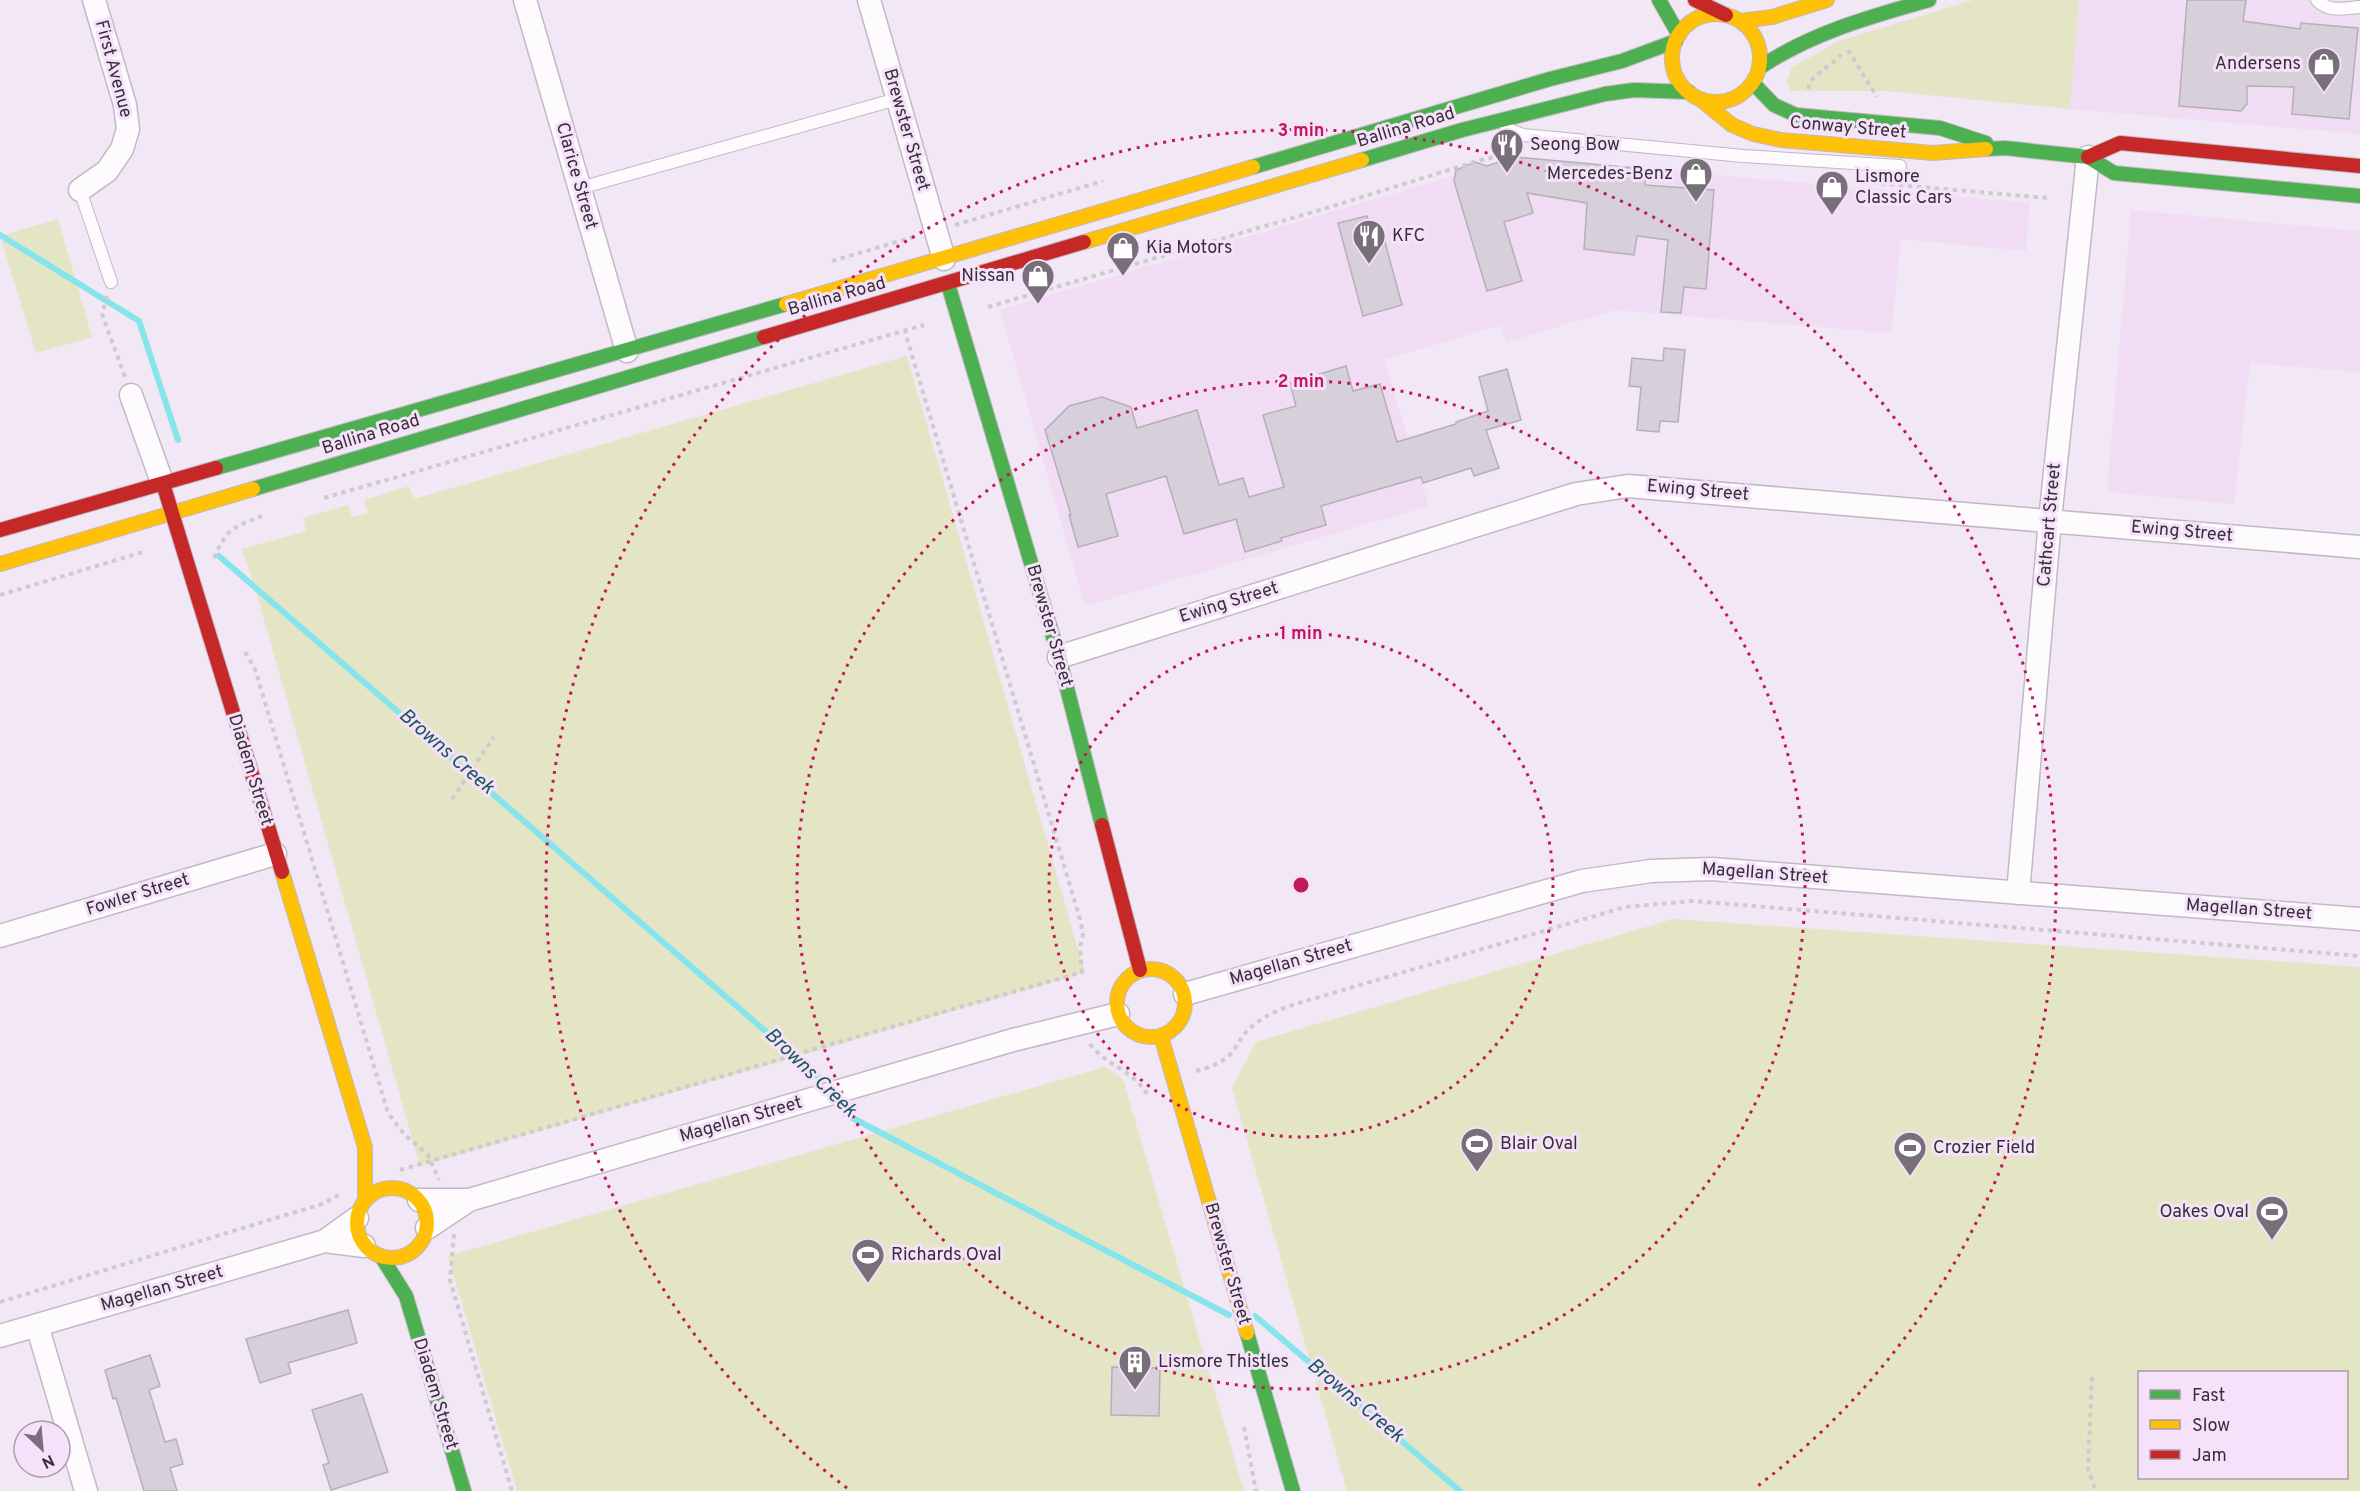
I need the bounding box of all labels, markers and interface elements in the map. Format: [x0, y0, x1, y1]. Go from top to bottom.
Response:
street label: First Avenue [89, 18, 137, 120]
shop icon: Andersens [2306, 46, 2342, 93]
place label: Andersens [2215, 53, 2301, 76]
street label: Brewster Street [878, 66, 934, 194]
street label: Ballina Road [1354, 102, 1458, 154]
street label: Conway Street [1789, 111, 1907, 145]
street label: Clarice Street [550, 120, 602, 232]
text: 3 min [1278, 120, 1324, 143]
restaurant icon: Seong Bow [1489, 127, 1525, 174]
place label: Seong Bow [1530, 134, 1620, 157]
shop icon: Mercedes-Benz [1678, 156, 1714, 203]
place label: Mercedes-Benz [1547, 163, 1673, 186]
place label: Lismore Classic Cars [1855, 166, 1952, 210]
shop icon: Lismore Classic Cars [1814, 169, 1850, 216]
restaurant icon: KFC [1351, 218, 1387, 265]
place label: KFC [1392, 225, 1425, 248]
shop icon: Kia Motors [1105, 230, 1141, 277]
place label: Kia Motors [1146, 237, 1232, 260]
shop icon: Nissan [1020, 258, 1056, 305]
place label: Nissan [961, 265, 1015, 288]
street label: Ballina Road [785, 272, 889, 322]
text: 2 min [1277, 371, 1325, 394]
street label: Ballina Road [319, 409, 423, 461]
street label: Cathcart Street [2033, 462, 2067, 588]
street label: Ewing Street [1646, 475, 1750, 507]
street label: Ewing Street [2130, 516, 2234, 548]
street label: Brewster Street [1021, 562, 1077, 690]
street label: Ewing Street [1177, 577, 1281, 629]
text: 1 min [1279, 623, 1323, 646]
water label: Browns Creek [393, 703, 500, 801]
street label: Diadem Street [222, 711, 278, 829]
street label: Magellan Street [1701, 858, 1829, 890]
street label: Fowler Street [84, 868, 192, 922]
centre of rings [1291, 875, 1311, 895]
street label: Magellan Street [2185, 894, 2313, 926]
street label: Magellan Street [1227, 935, 1355, 991]
water label: Browns Creek [758, 1022, 862, 1124]
street label: Magellan Street [677, 1092, 805, 1148]
sports icon: Blair Oval [1459, 1126, 1495, 1173]
sports icon: Crozier Field [1892, 1130, 1928, 1177]
place label: Blair Oval [1500, 1133, 1578, 1156]
place label: Crozier Field [1933, 1137, 2035, 1160]
sports icon: Oakes Oval [2254, 1194, 2290, 1241]
street label: Brewster Street [1199, 1200, 1255, 1328]
place label: Oakes Oval [2160, 1201, 2249, 1224]
sports icon: Richards Oval [850, 1237, 886, 1284]
place label: Richards Oval [891, 1244, 1002, 1267]
street label: Magellan Street [98, 1261, 226, 1317]
street label: Diadem Street [407, 1335, 463, 1453]
building icon: Lismore Thistles [1117, 1344, 1153, 1391]
place label: Lismore Thistles [1158, 1351, 1289, 1374]
water label: Browns Creek [1301, 1353, 1409, 1450]
legend [2138, 1371, 2348, 1479]
text: Fast [2192, 1385, 2225, 1408]
text: Slow [2192, 1415, 2230, 1438]
north arrow [12, 1419, 72, 1479]
text: Jam [2192, 1445, 2227, 1468]
text: N [38, 1449, 57, 1472]

